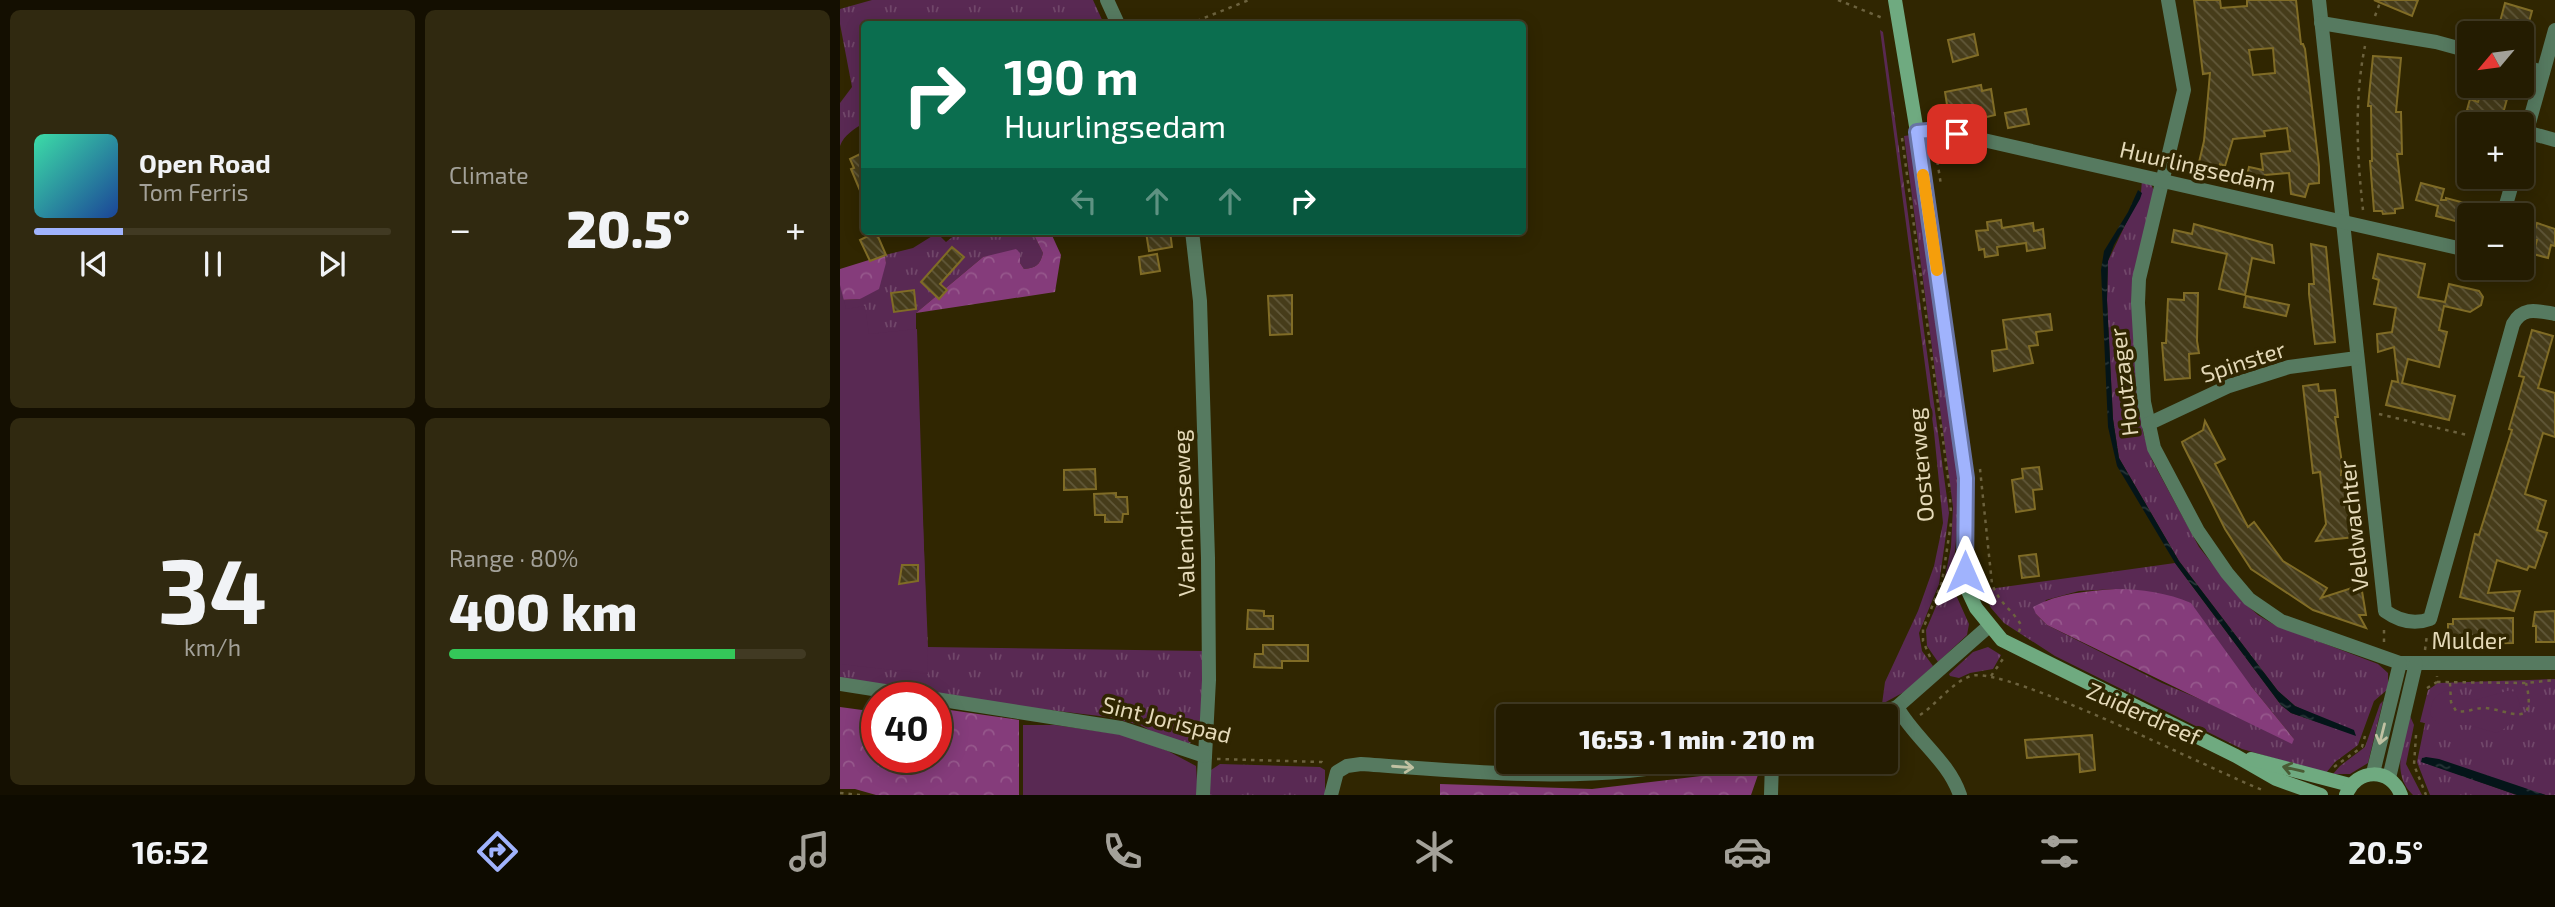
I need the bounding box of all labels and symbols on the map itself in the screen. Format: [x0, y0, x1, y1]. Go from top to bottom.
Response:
north arrow [2457, 21, 2534, 98]
pin [1927, 104, 1987, 164]
street label: Huurlingsedam [2117, 134, 2279, 198]
street label: Houtzager [2102, 326, 2144, 438]
street label: Spinster [2197, 334, 2289, 388]
street label: Oosterweg [1901, 407, 1939, 523]
street label: Valendrieseweg [1166, 429, 1200, 597]
street label: Veldwachter [2332, 459, 2374, 593]
position arrow [1928, 535, 2002, 609]
street label: Mulder [2432, 626, 2506, 654]
street label: Zuiderdreef [2083, 675, 2207, 751]
speed limit sign: 40 [861, 682, 952, 773]
street label: Sint Jorispad [1100, 689, 1234, 749]
one-way arrow [2375, 722, 2388, 744]
one-way arrow [1391, 760, 1414, 773]
one-way arrow [2283, 762, 2305, 775]

